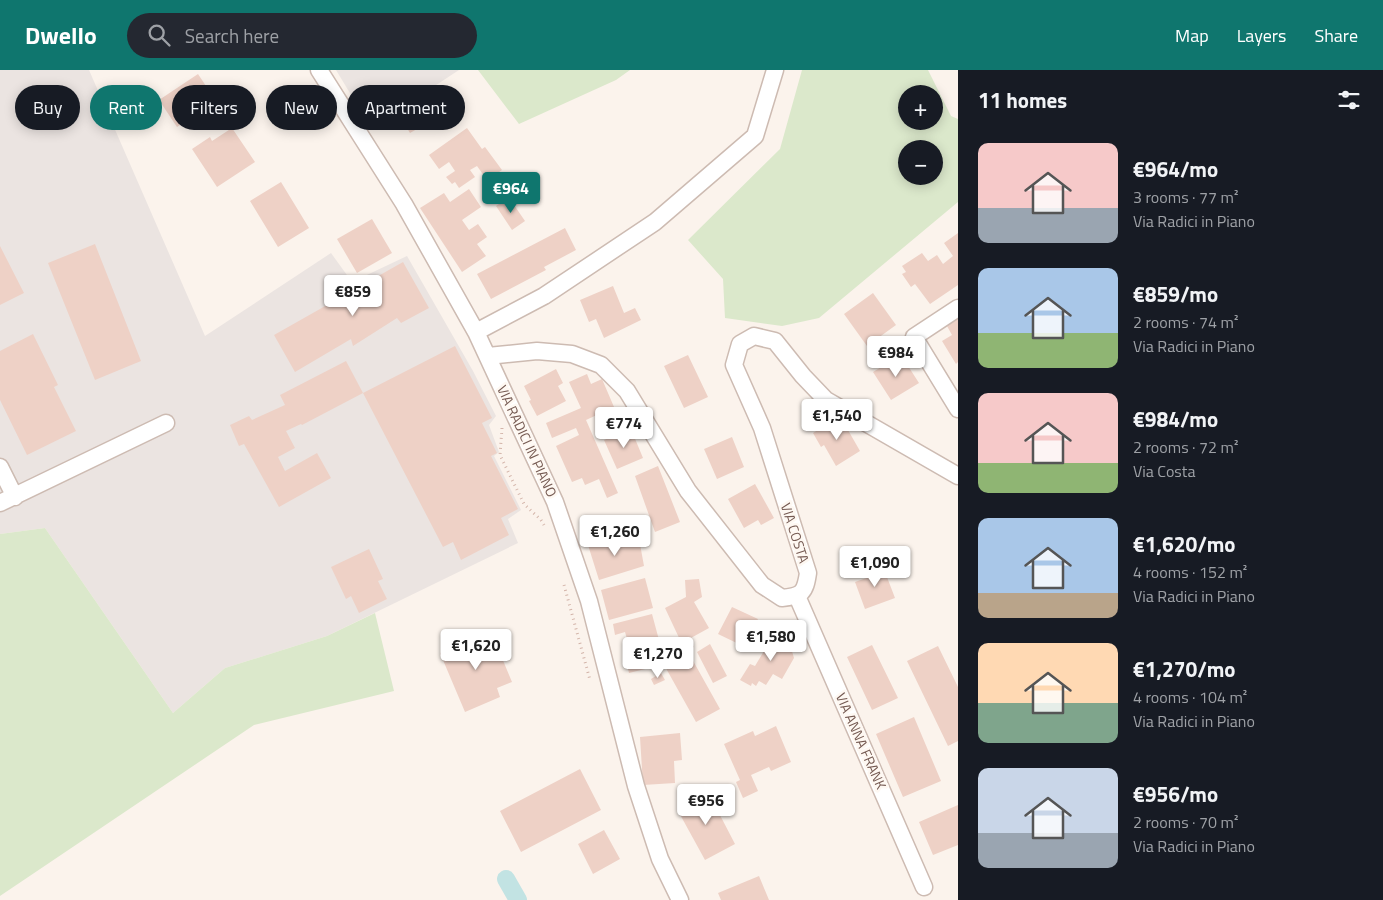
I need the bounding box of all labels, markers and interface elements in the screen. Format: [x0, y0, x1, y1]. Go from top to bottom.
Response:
search box [127, 13, 477, 58]
text: Dwello [25, 17, 97, 53]
icon: search [145, 21, 173, 49]
text: Search here [185, 21, 279, 50]
text: Map [1175, 22, 1209, 49]
text: Layers [1237, 22, 1286, 49]
text: Share [1314, 22, 1358, 49]
text: 11 homes [978, 84, 1067, 116]
chip: Buy [15, 85, 80, 130]
chip: Rent [90, 85, 162, 130]
chip: Filters [172, 85, 256, 130]
chip: New [266, 85, 337, 130]
chip: Apartment [347, 85, 465, 130]
map controls [898, 85, 943, 185]
button: + [898, 85, 943, 130]
icon: filters [1335, 86, 1363, 114]
button: − [898, 140, 943, 185]
text: €964/mo [1133, 153, 1218, 185]
icon: home [1018, 163, 1078, 223]
pin: €964 [481, 172, 541, 214]
text: €964 [493, 176, 529, 200]
text: 3 rooms · 77 m² [1133, 185, 1238, 209]
text: Via Radici in Piano [1133, 209, 1255, 233]
pin: €859 [323, 274, 383, 317]
text: €859/mo [1133, 278, 1218, 310]
text: €859 [335, 279, 371, 303]
icon: home [1018, 288, 1078, 348]
text: 2 rooms · 74 m² [1133, 310, 1238, 334]
text: Via Radici in Piano [1133, 334, 1255, 358]
pin: €984 [866, 336, 926, 378]
text: €984 [878, 340, 914, 364]
street label: VIA RADICI IN PIANO [492, 381, 563, 500]
pin: €1,540 [796, 398, 878, 441]
text: €1,540 [812, 403, 862, 427]
text: €984/mo [1133, 403, 1218, 435]
pin: €774 [594, 406, 654, 449]
text: €774 [606, 411, 642, 435]
icon: home [1018, 413, 1078, 473]
text: 2 rooms · 72 m² [1133, 435, 1238, 459]
text: Via Costa [1133, 459, 1195, 483]
street label: VIA COSTA [776, 500, 815, 566]
pin: €1,260 [574, 514, 656, 557]
text: €1,260 [590, 519, 640, 543]
text: €1,620/mo [1133, 528, 1235, 560]
icon: home [1018, 538, 1078, 598]
pin: €1,090 [834, 546, 916, 588]
text: €1,090 [850, 550, 900, 574]
text: 4 rooms · 152 m² [1133, 560, 1247, 584]
text: Via Radici in Piano [1133, 584, 1255, 608]
pin: €1,580 [730, 620, 812, 662]
text: €1,580 [746, 624, 796, 648]
pin: €1,620 [435, 628, 517, 671]
text: €1,620 [451, 633, 501, 657]
pin: €1,270 [617, 636, 699, 679]
text: €1,270 [633, 641, 683, 665]
text: €1,270/mo [1133, 653, 1235, 685]
icon: home [1018, 663, 1078, 723]
text: 4 rooms · 104 m² [1133, 685, 1247, 709]
street label: VIA ANNA FRANK [831, 689, 892, 792]
text: Via Radici in Piano [1133, 709, 1255, 733]
text: €956/mo [1133, 778, 1218, 810]
pin: €956 [676, 784, 736, 826]
text: €956 [688, 788, 724, 812]
icon: home [1018, 788, 1078, 848]
text: 2 rooms · 70 m² [1133, 810, 1238, 834]
text: Via Radici in Piano [1133, 834, 1255, 858]

